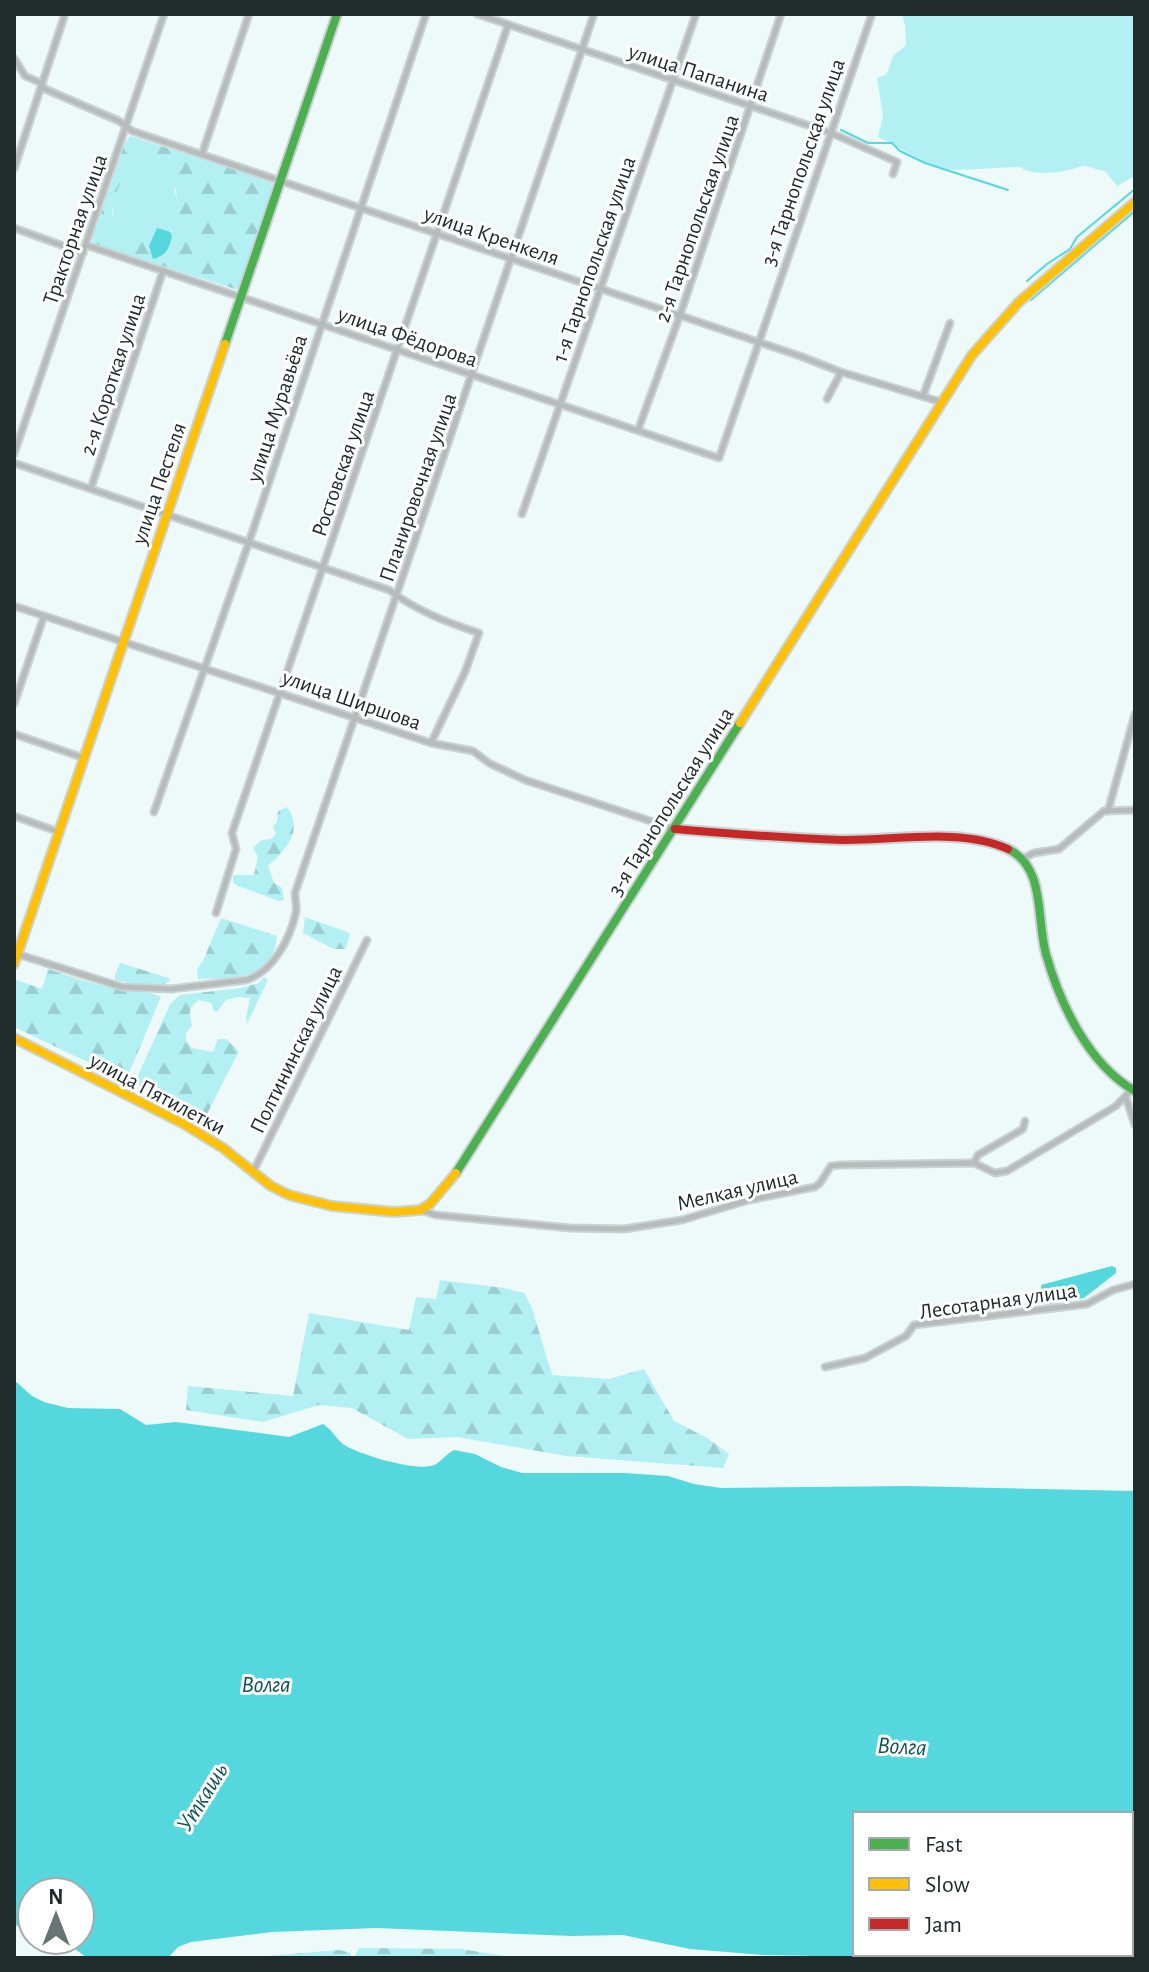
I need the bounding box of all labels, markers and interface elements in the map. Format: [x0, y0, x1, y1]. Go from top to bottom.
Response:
street label: улица Папанина [625, 40, 772, 106]
street label: 3-я Тарнопольская улица [757, 56, 849, 269]
street label: 2-я Тарнопольская улица [651, 112, 743, 325]
street label: Тракторная улица [39, 151, 111, 307]
street label: 1-я Тарнопольская улица [548, 154, 639, 365]
street label: улица Кренкеля [420, 202, 562, 269]
street label: 2-я Короткая улица [76, 291, 149, 458]
street label: улица Фёдорова [334, 302, 480, 371]
street label: улица Муравьёва [242, 332, 311, 486]
street label: Ростовская улица [308, 387, 378, 539]
street label: Планировочная улица [375, 390, 461, 585]
street label: улица Пестеля [128, 420, 190, 548]
street label: улица Ширшова [279, 666, 424, 734]
street label: 3-я Тарнопольская улица [604, 704, 738, 900]
street label: Полтининская улица [246, 962, 346, 1137]
street label: улица Пятилетки [85, 1049, 229, 1139]
street label: Мелкая улица [675, 1165, 800, 1215]
street label: Лесотарная улица [918, 1279, 1078, 1323]
water label: Волга [241, 1673, 291, 1697]
water label: Волга [877, 1734, 927, 1760]
water label: Уткашь [173, 1759, 233, 1836]
legend [853, 1812, 1133, 1956]
text: Fast [925, 1833, 963, 1857]
text: Slow [925, 1873, 970, 1897]
north arrow [16, 1876, 96, 1956]
text: N [48, 1886, 64, 1908]
text: Jam [925, 1913, 962, 1937]

